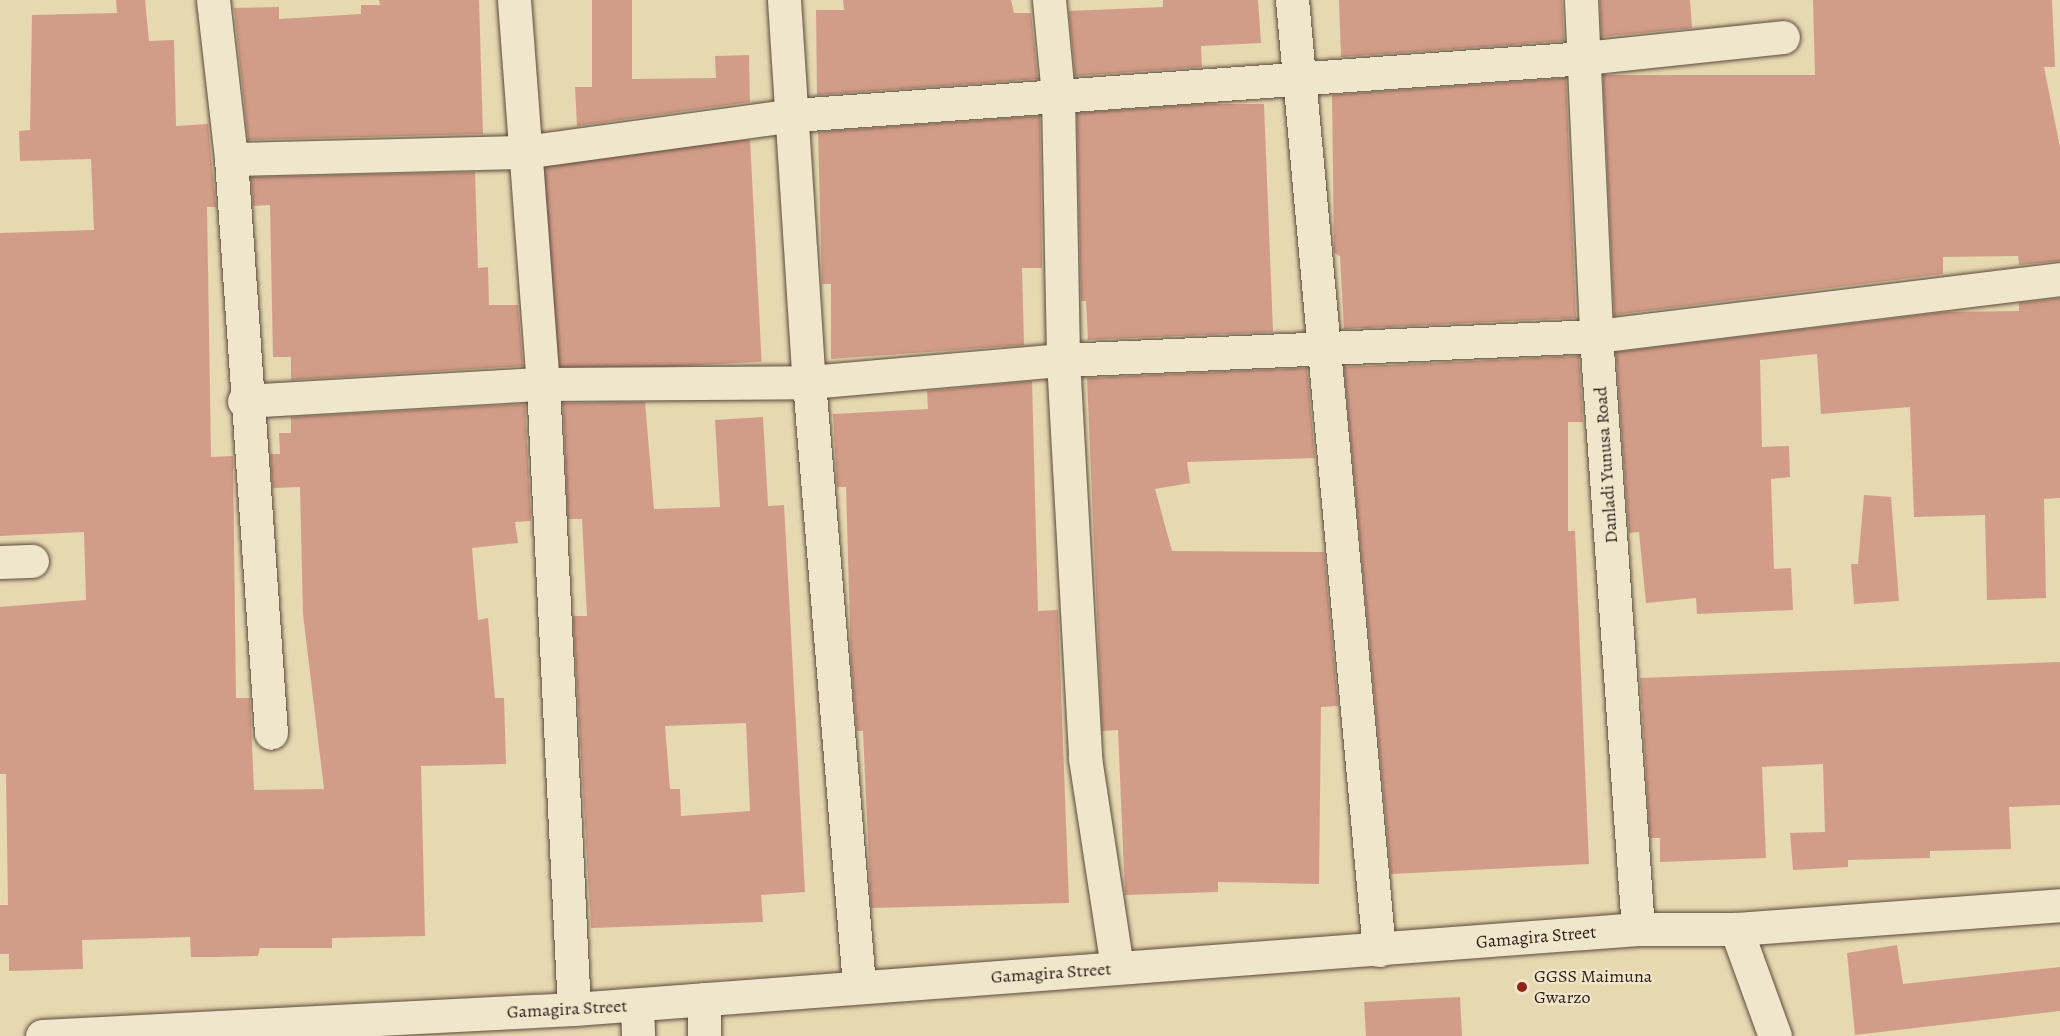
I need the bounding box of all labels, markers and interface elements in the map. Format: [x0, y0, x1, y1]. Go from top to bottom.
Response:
street label: Danladi Yunusa Road [1590, 386, 1622, 544]
street label: Gamagira Street [1475, 921, 1597, 953]
street label: Gamagira Street [990, 958, 1112, 988]
place label: GGSS Maimuna Gwarzo [1534, 966, 1652, 1008]
marker: GGSS Maimuna Gwarzo [1515, 980, 1529, 994]
street label: Gamagira Street [506, 995, 628, 1023]

